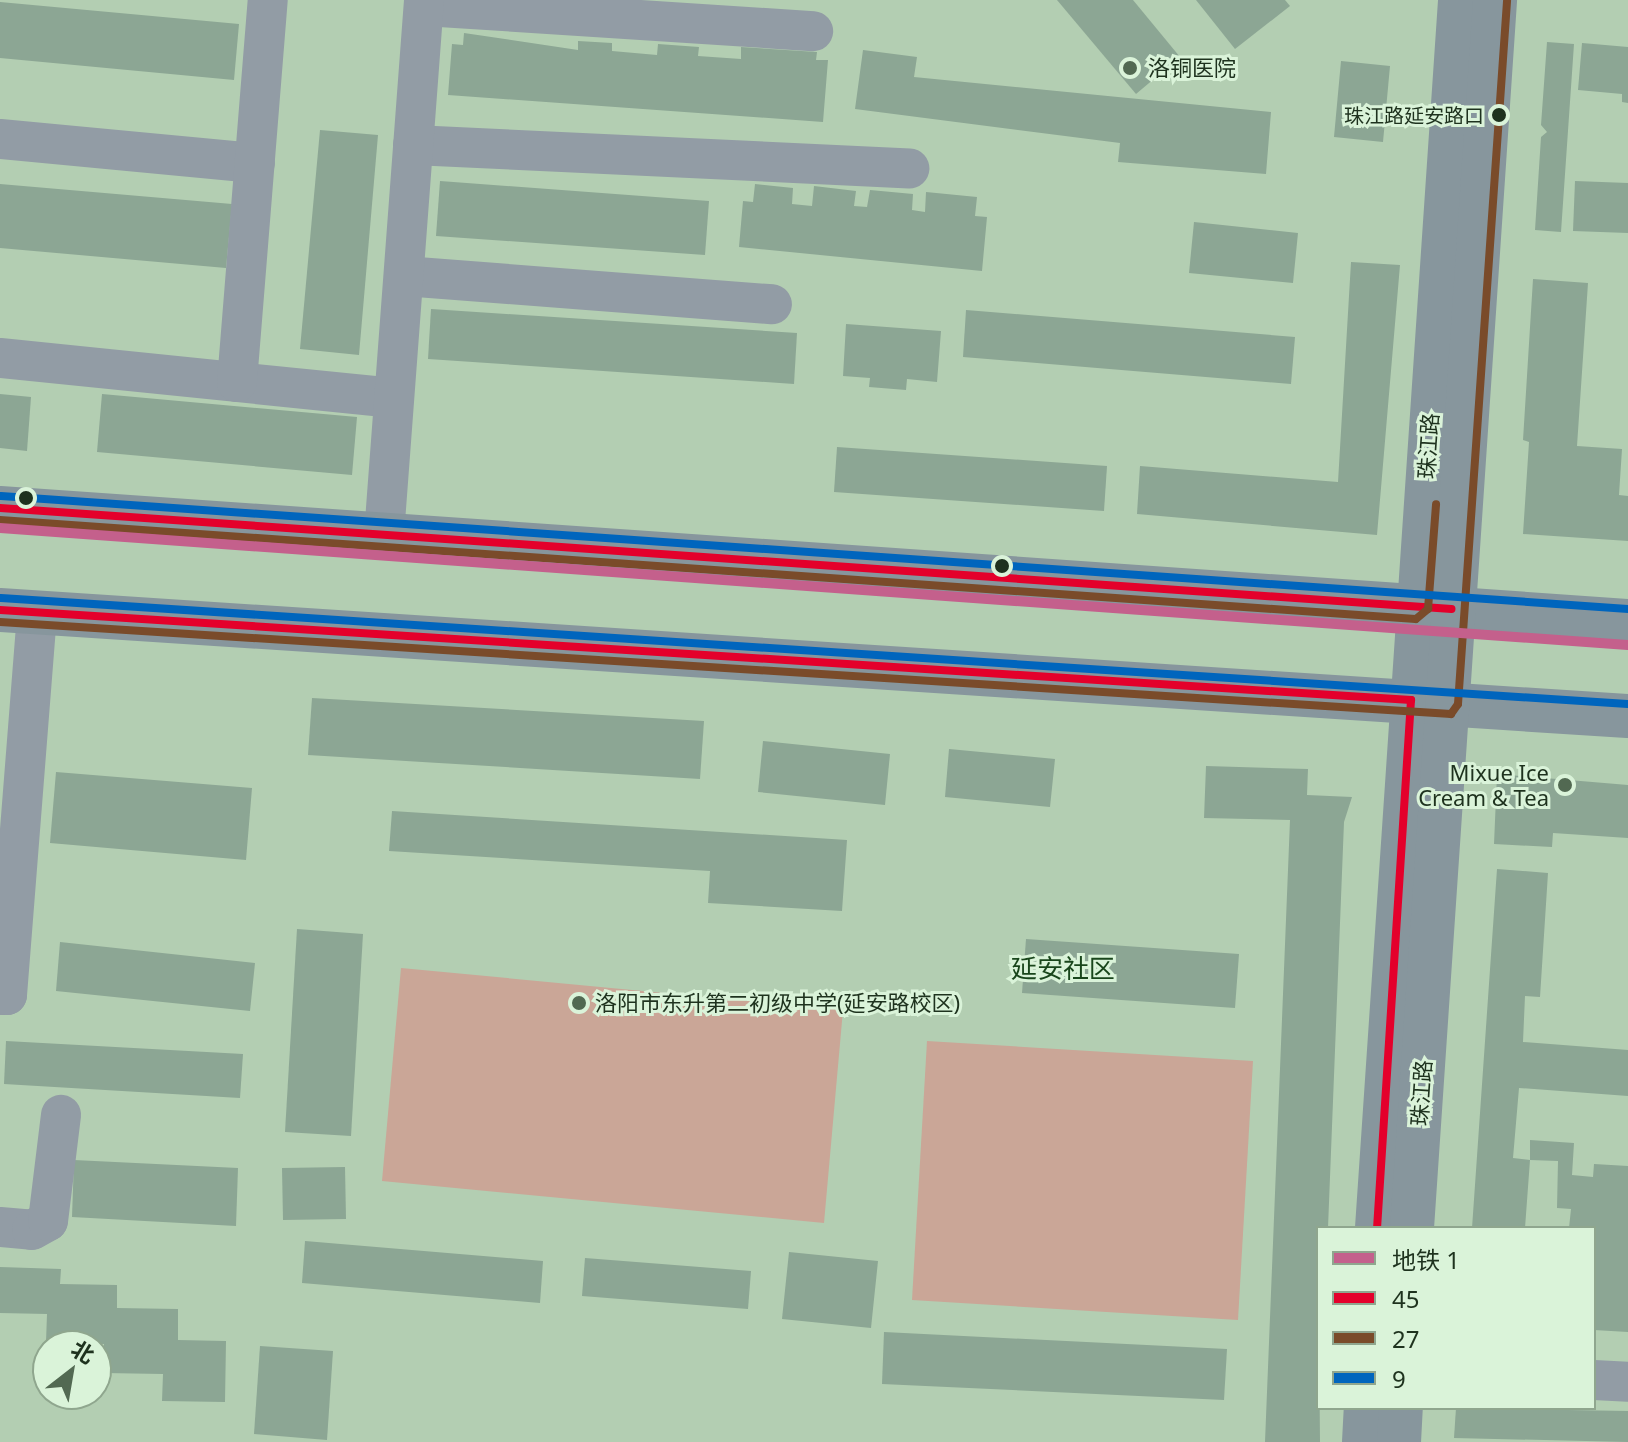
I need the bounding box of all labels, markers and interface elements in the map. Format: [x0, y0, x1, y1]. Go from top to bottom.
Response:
place label: 洛铜医院 [1148, 55, 1236, 81]
marker: 洛铜医院 [1119, 57, 1141, 79]
place label: 珠江路延安路口 [1344, 103, 1484, 127]
marker: 珠江路延安路口 [1491, 107, 1507, 123]
street label: 珠江路 [1413, 412, 1443, 480]
unlabelled marker [18, 490, 34, 506]
unlabelled marker [994, 558, 1010, 574]
place label: Mixue Ice Cream & Tea [1418, 759, 1549, 810]
marker: Mixue Ice Cream & Tea [1556, 776, 1574, 794]
district label: 延安社区 [1011, 953, 1115, 985]
place label: 洛阳市东升第二初级中学(延安路校区) [595, 990, 960, 1016]
marker: 洛阳市东升第二初级中学(延安路校区) [570, 994, 588, 1012]
street label: 珠江路 [1406, 1059, 1436, 1127]
legend [1316, 1226, 1596, 1410]
text: 地铁 1 [1392, 1243, 1460, 1276]
text: 45 [1392, 1282, 1419, 1315]
text: 27 [1392, 1322, 1419, 1355]
north arrow [32, 1330, 112, 1410]
text: 北 [66, 1333, 100, 1370]
text: 9 [1392, 1362, 1406, 1395]

